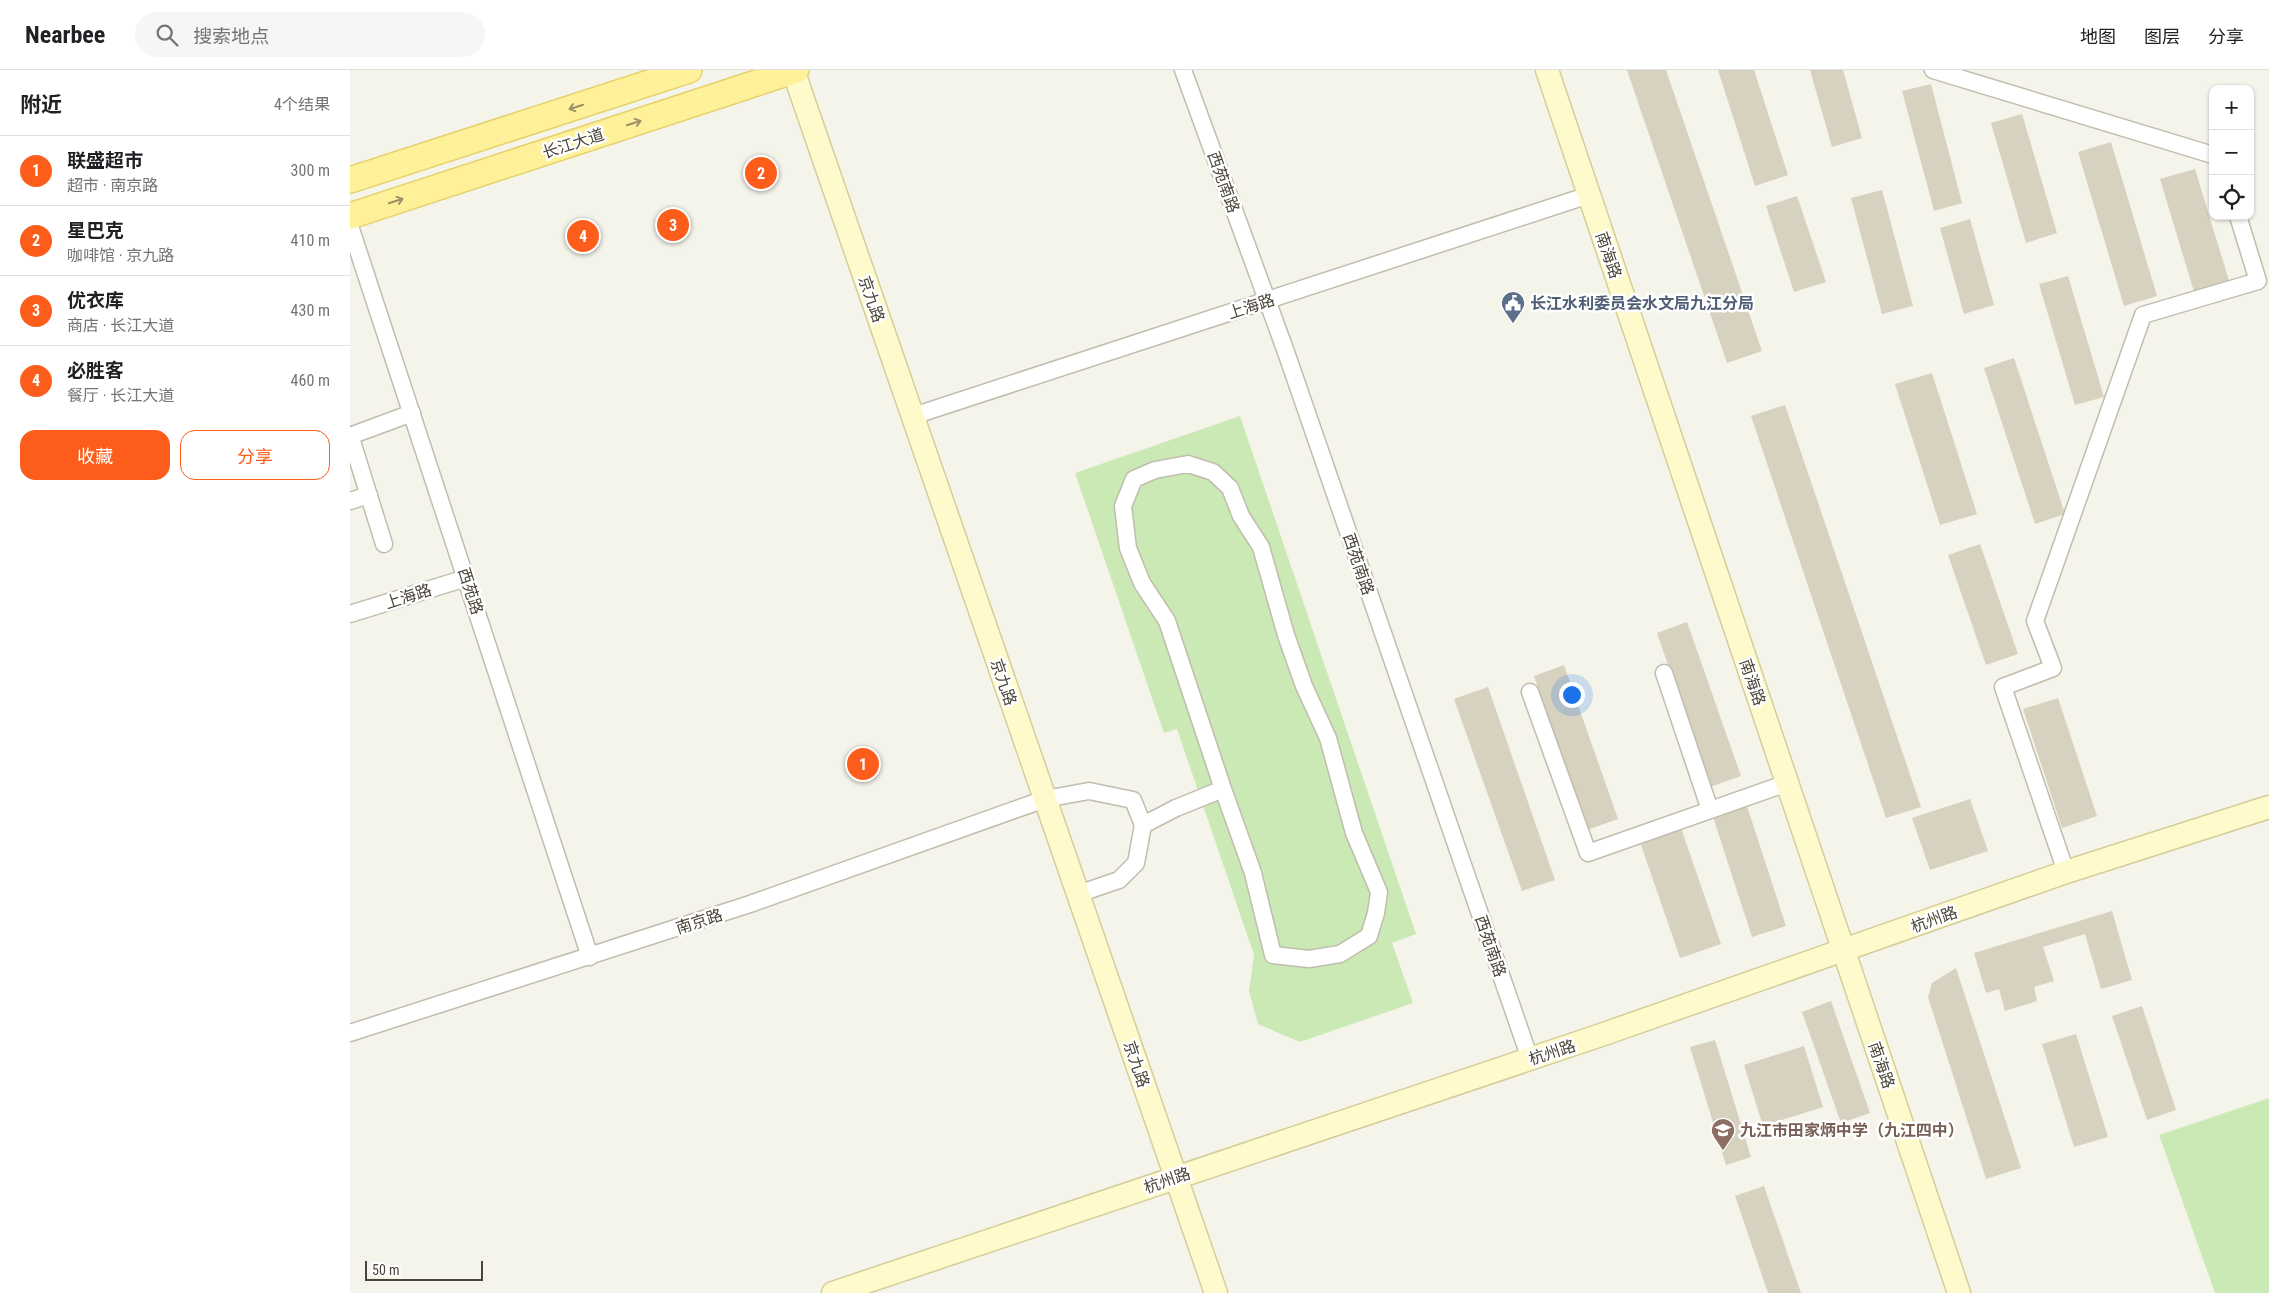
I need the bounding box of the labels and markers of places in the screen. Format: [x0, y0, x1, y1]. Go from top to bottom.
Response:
pin: 2 [745, 154, 777, 192]
pin: 3 [657, 206, 689, 244]
pin: 4 [567, 217, 599, 255]
public building icon: 长江水利委员会水文局九江分局 [1500, 290, 1526, 324]
place label: 长江水利委员会水文局九江分局 [1530, 294, 1754, 313]
pin: 1 [847, 745, 879, 783]
school or university icon: 九江市田家炳中学（九江四中） [1710, 1117, 1736, 1151]
place label: 九江市田家炳中学（九江四中） [1740, 1121, 1964, 1140]

